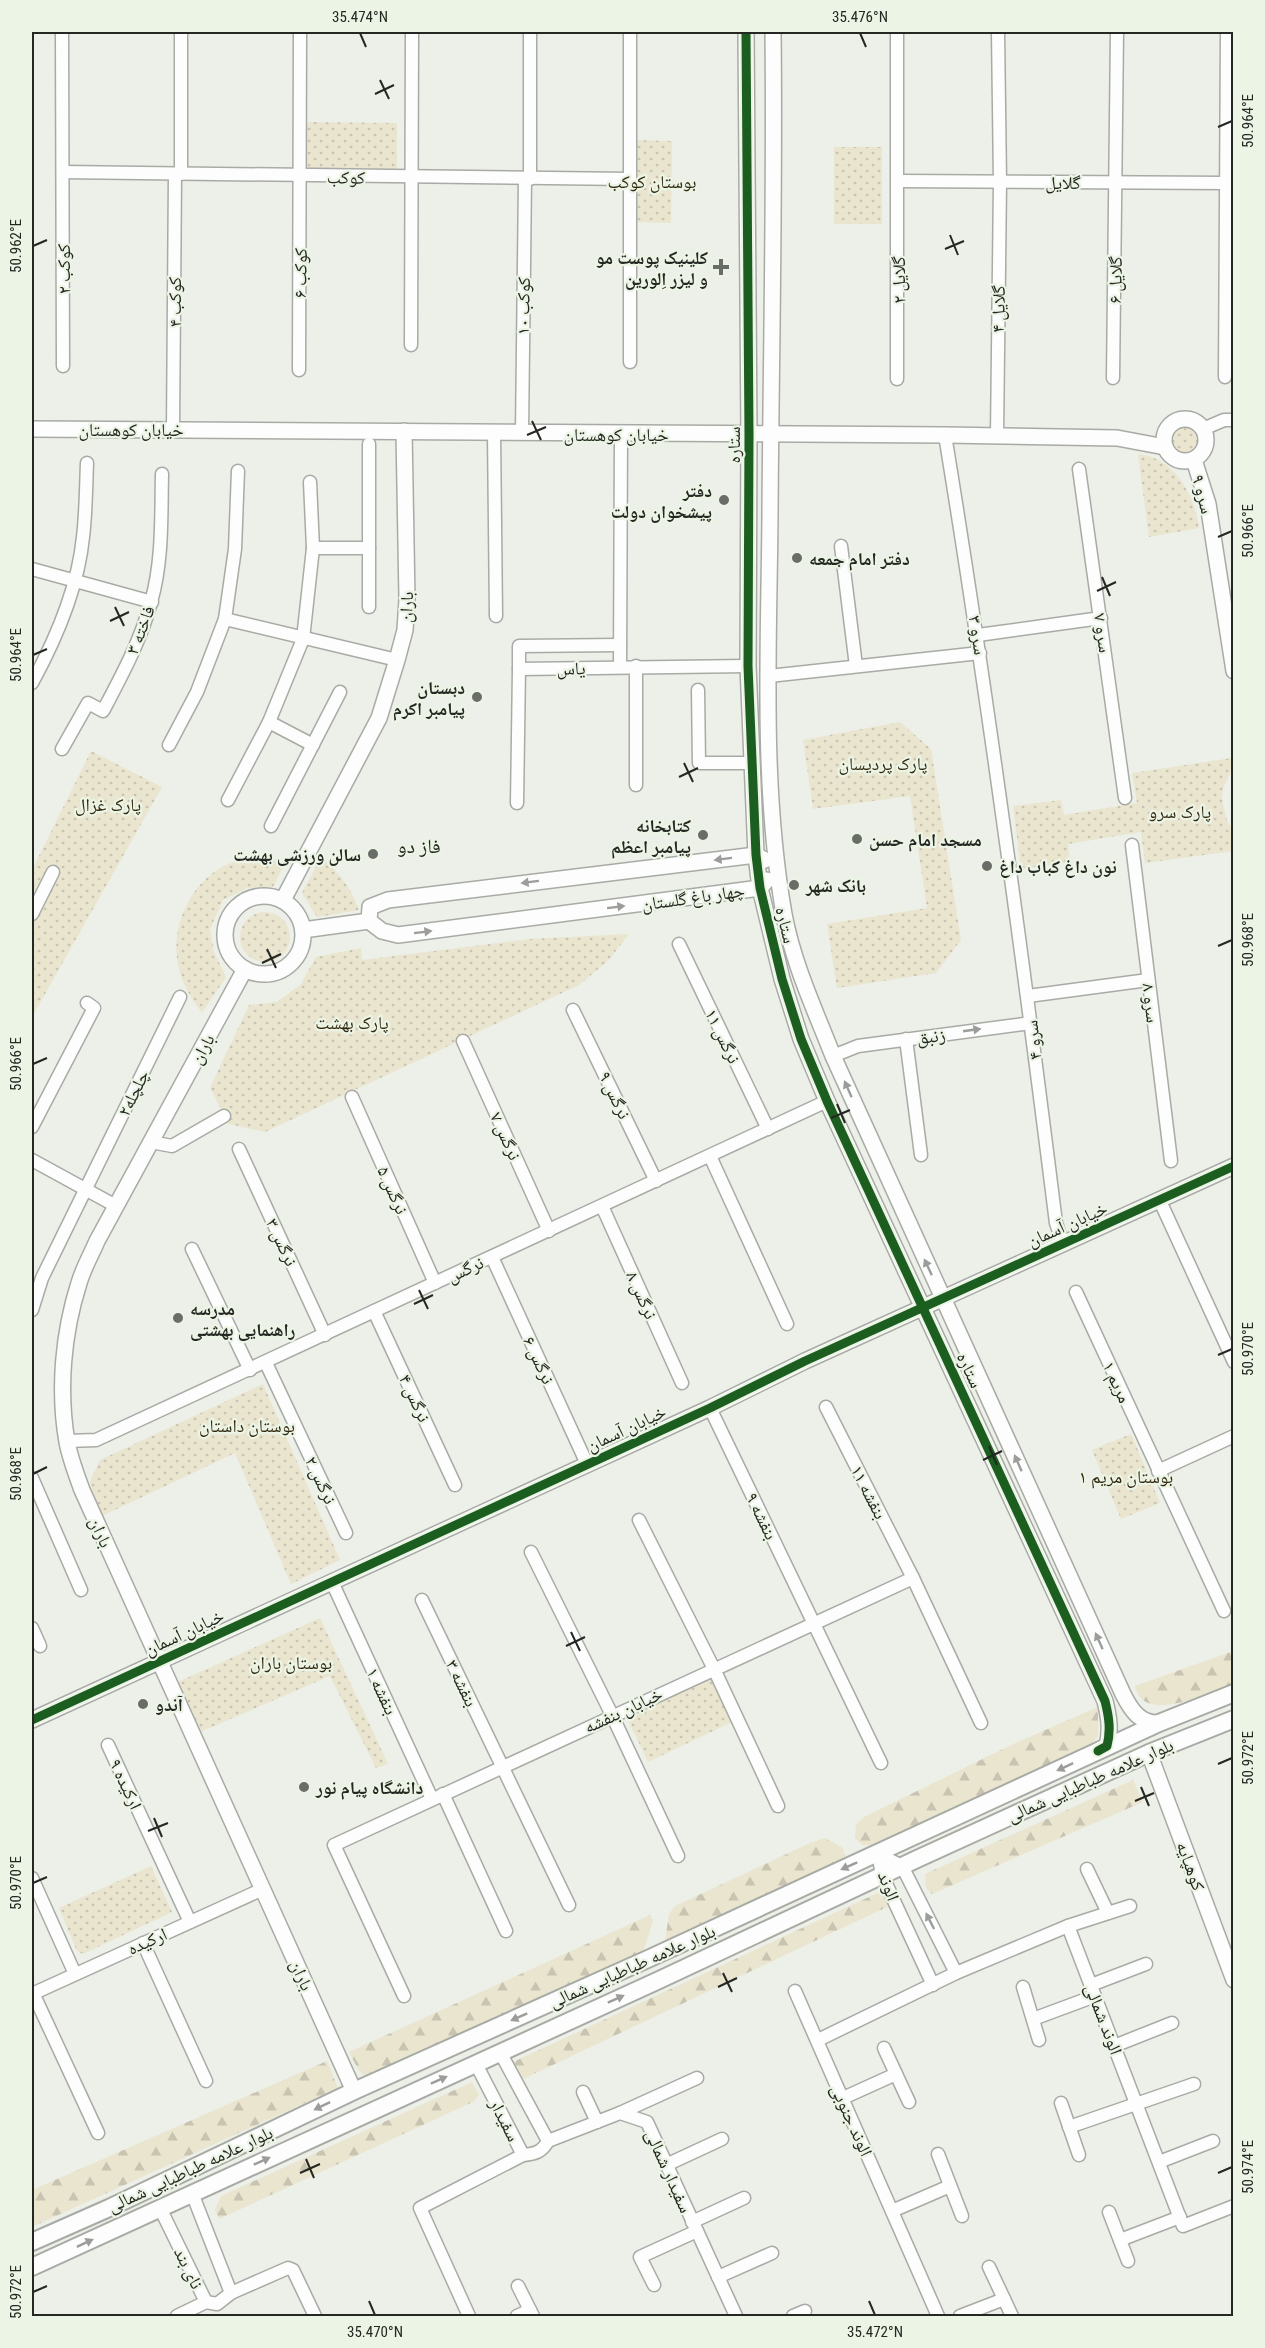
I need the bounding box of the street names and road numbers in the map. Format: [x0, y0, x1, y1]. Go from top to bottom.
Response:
street label: کوکب [327, 166, 366, 188]
street label: گلایل [1045, 172, 1081, 194]
street label: کوکب ۲ [53, 243, 74, 294]
street label: کوکب ۶ [289, 247, 312, 298]
street label: گلایل ۲ [888, 256, 910, 304]
street label: گلایل ۶ [1104, 256, 1127, 304]
street label: کوکب ۴ [164, 276, 185, 327]
street label: کوکب ۱۰ [512, 276, 535, 335]
street label: گلایل ۴ [987, 285, 1010, 333]
street label: خیابان کوهستان [78, 419, 184, 441]
street label: خیابان کوهستان [563, 424, 669, 446]
street label: ستاره [723, 426, 744, 464]
street label: سرو ۹ [1188, 472, 1218, 516]
street label: باران [395, 591, 418, 623]
street label: فاخته ۳ [121, 603, 159, 657]
street label: سرو ۷ [1090, 612, 1116, 654]
street label: سرو ۳ [965, 614, 991, 656]
street label: یاس [556, 657, 586, 680]
street label: چهار باغ گلستان [640, 879, 746, 916]
street label: ستاره [771, 904, 801, 946]
street label: سرو ۸ [1138, 982, 1164, 1024]
street label: نرگس ۱۱ [700, 1005, 745, 1067]
street label: سرو ۴ [1020, 1019, 1046, 1061]
street label: زنبق [915, 1024, 947, 1049]
street label: باران [185, 1030, 220, 1068]
street label: چلچله۲ [113, 1067, 154, 1120]
street label: نرگس ۹ [594, 1068, 635, 1123]
street label: نرگس ۷ [485, 1109, 526, 1164]
street label: نرگس ۵ [372, 1163, 413, 1218]
street label: خیابان آسمان [1024, 1197, 1111, 1252]
street label: نرگس ۳ [261, 1215, 302, 1270]
street label: نرگس [443, 1251, 487, 1287]
street label: نرگس ۸ [621, 1268, 662, 1323]
street label: نرگس ۶ [518, 1333, 559, 1388]
street label: ستاره [953, 1349, 987, 1391]
street label: مریم ۱ [1097, 1358, 1136, 1407]
street label: نرگس ۴ [394, 1371, 435, 1426]
street label: خیابان آسمان [583, 1400, 670, 1456]
street label: نرگس ۲ [300, 1453, 341, 1508]
street label: بنفشه ۱۱ [846, 1462, 891, 1523]
street label: بنفشه ۹ [741, 1489, 782, 1543]
street label: باران [84, 1513, 117, 1551]
street label: خیابان آسمان [141, 1604, 228, 1660]
street label: بنفشه ۳ [441, 1656, 482, 1710]
street label: بنفشه ۱ [362, 1664, 402, 1718]
street label: خیابان بنفشه [581, 1683, 666, 1738]
street label: بلوار علامه طباطبایی شمالی [1004, 1734, 1177, 1827]
street label: ارکیده ۹ [105, 1755, 147, 1813]
street label: کوهپایه [1171, 1839, 1210, 1894]
street label: الوند [874, 1868, 904, 1904]
street label: بلوار علامه طباطبایی شمالی [546, 1920, 719, 2013]
street label: ارکیده [124, 1923, 170, 1959]
street label: باران [285, 1956, 318, 1994]
street label: الوند شمالی [1080, 1981, 1127, 2058]
street label: الوند جنوبی [826, 2081, 877, 2160]
street label: سفیدار [485, 2094, 525, 2145]
street label: بلوار علامه طباطبایی شمالی [104, 2121, 276, 2217]
street label: سفیدار شمالی [640, 2126, 697, 2216]
street label: نای بند [169, 2244, 208, 2293]

